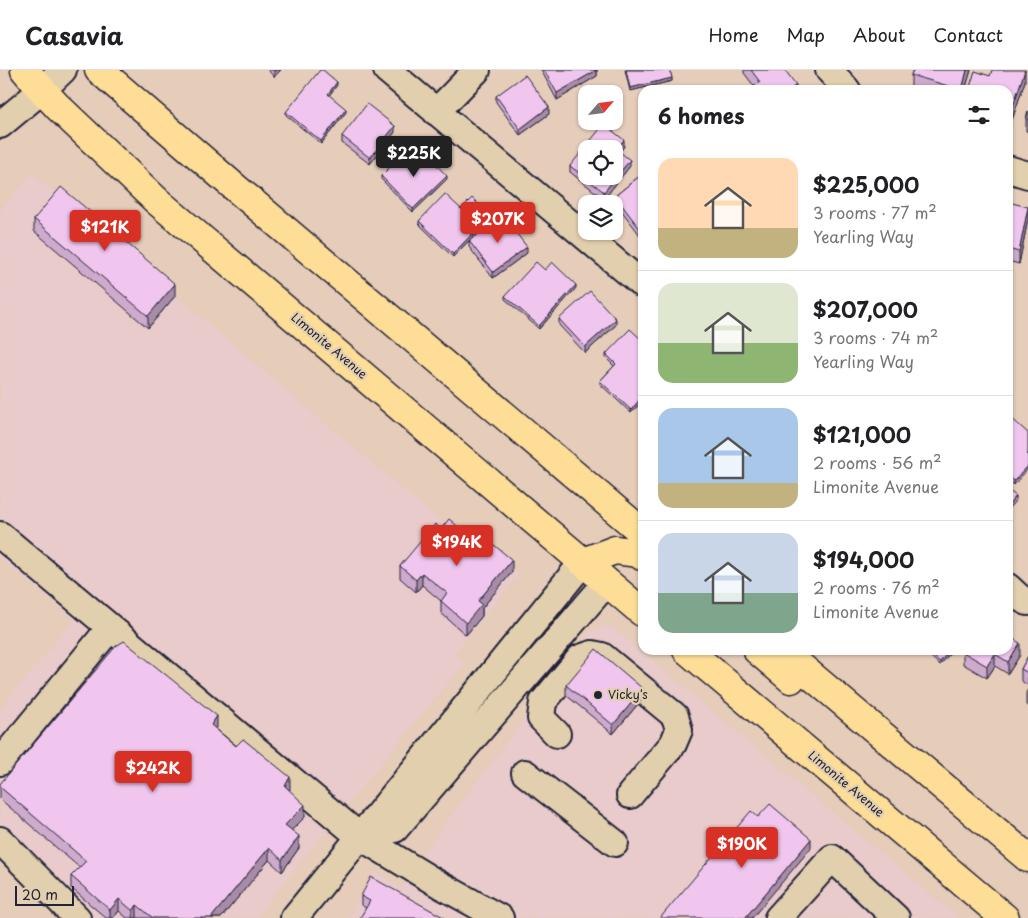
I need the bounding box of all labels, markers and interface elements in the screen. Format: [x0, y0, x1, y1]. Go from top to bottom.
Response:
text: Casavia [25, 17, 123, 53]
text: Home [708, 21, 758, 48]
text: Map [786, 21, 825, 48]
text: About [853, 21, 905, 48]
text: Contact [933, 21, 1003, 48]
north arrow [578, 85, 622, 130]
map controls [578, 85, 623, 240]
text: 6 homes [658, 99, 744, 131]
icon: filters [965, 101, 993, 129]
pin: $225K [379, 136, 449, 178]
text: $225K [387, 140, 441, 164]
button: locate [578, 140, 623, 185]
text: $225,000 [813, 168, 919, 200]
icon: home [698, 178, 758, 238]
button: layers [578, 195, 623, 240]
text: 3 rooms · 77 m² [813, 200, 937, 224]
pin: $207K [463, 202, 533, 244]
text: $207K [471, 206, 525, 230]
pin: $121K [70, 210, 140, 252]
text: $121K [81, 214, 129, 238]
text: Yearling Way [813, 224, 914, 248]
text: $207,000 [813, 293, 918, 325]
icon: home [698, 303, 758, 363]
street label: Limonite Avenue [288, 308, 372, 383]
text: 3 rooms · 74 m² [813, 325, 938, 349]
text: Yearling Way [813, 349, 914, 373]
text: $121,000 [813, 418, 911, 450]
icon: home [698, 428, 758, 488]
text: 2 rooms · 56 m² [813, 450, 942, 474]
text: Limonite Avenue [813, 474, 939, 498]
pin: $194K [422, 524, 492, 567]
text: $194K [432, 529, 482, 553]
text: $194,000 [813, 543, 914, 575]
icon: home [698, 553, 758, 613]
text: 2 rooms · 76 m² [813, 575, 940, 599]
text: Limonite Avenue [813, 599, 939, 623]
place label: Vicky's [608, 685, 648, 703]
marker: Vicky's [592, 689, 604, 701]
street label: Limonite Avenue [805, 746, 889, 821]
pin: $242K [118, 750, 188, 793]
text: $242K [126, 755, 180, 779]
pin: $190K [707, 826, 777, 869]
text: $190K [717, 831, 767, 855]
scale bar [15, 883, 74, 906]
text: 20 m [22, 884, 58, 905]

